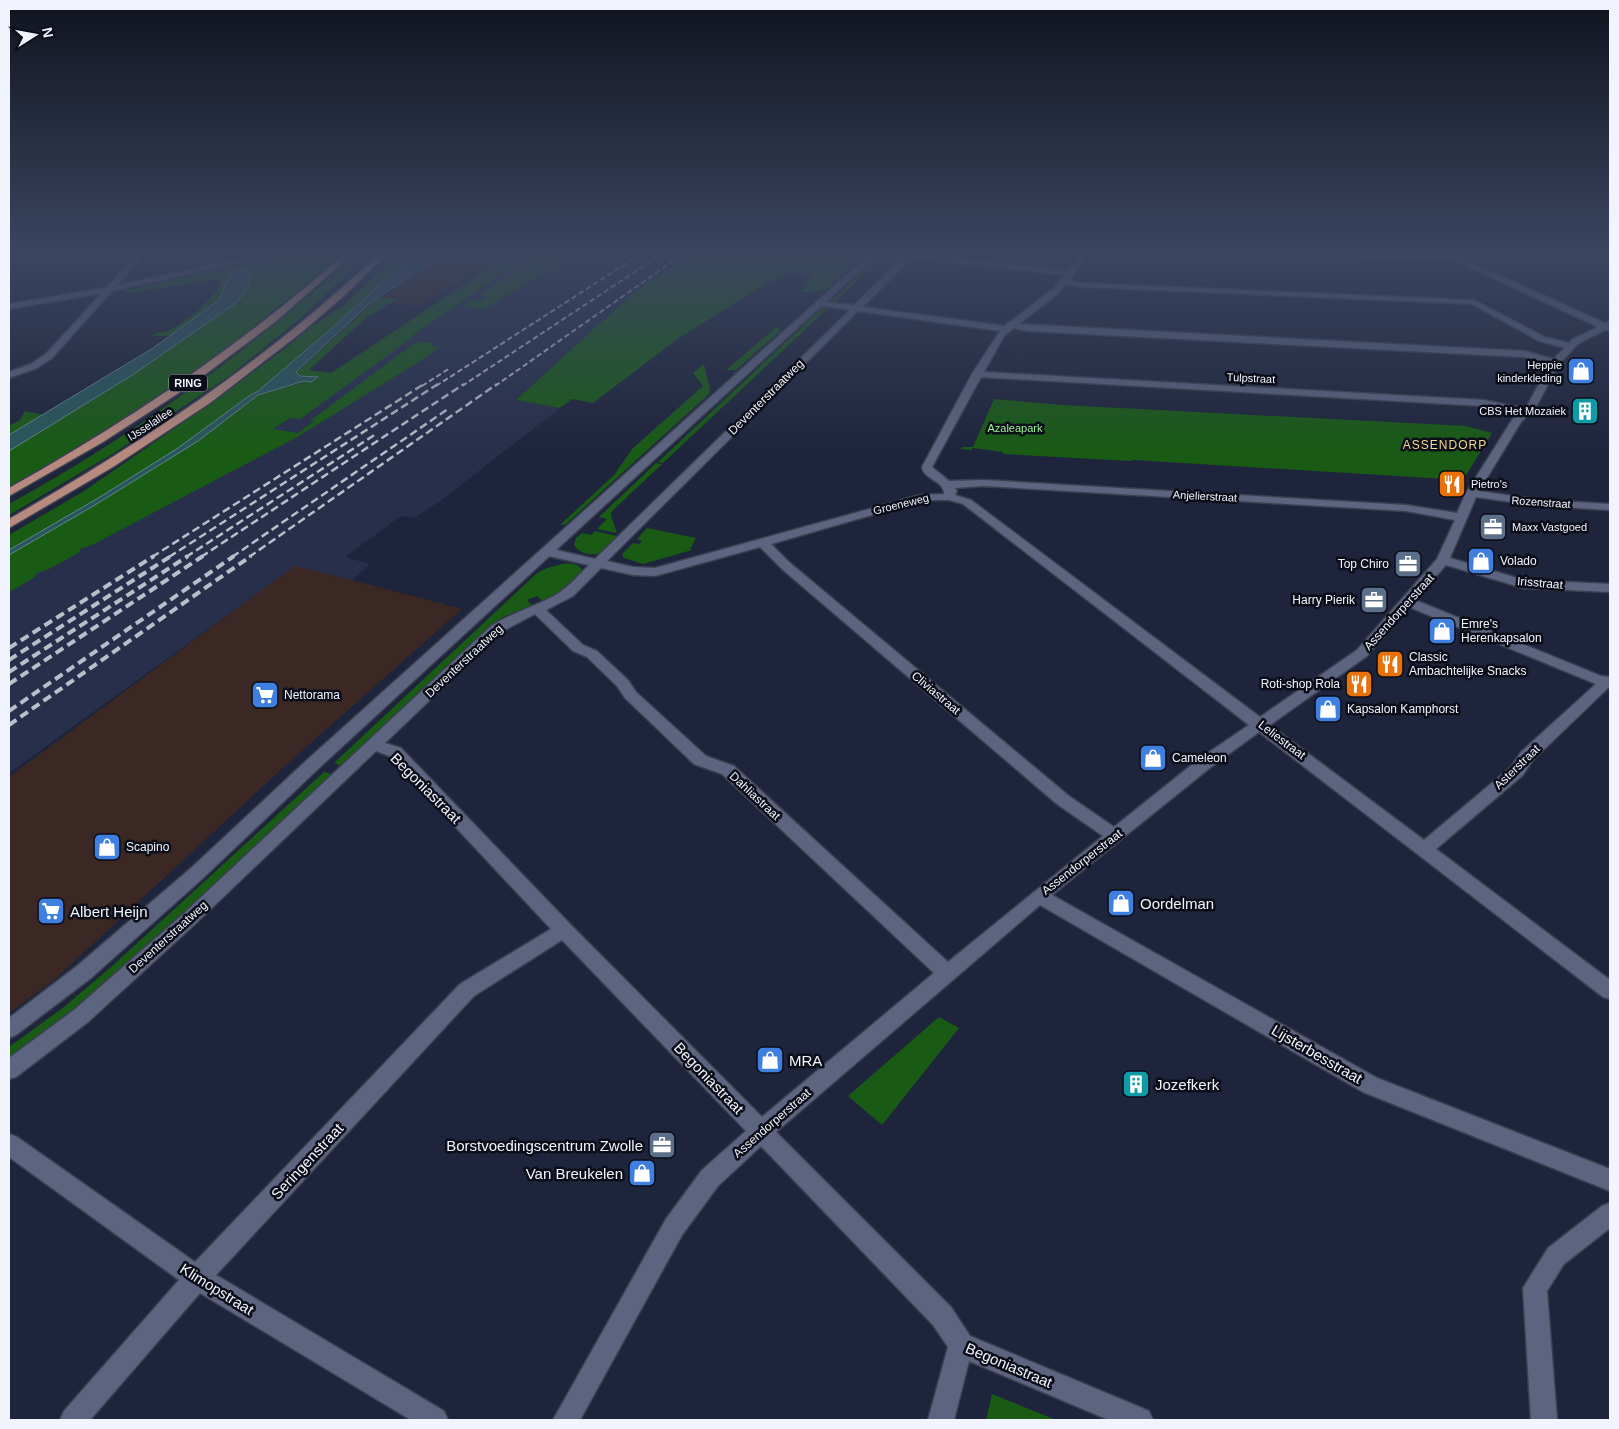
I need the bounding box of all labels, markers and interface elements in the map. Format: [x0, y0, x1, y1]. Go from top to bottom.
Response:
north arrow [10, 10, 60, 60]
text: N [39, 26, 57, 39]
street label: Deventerstraatweg [725, 356, 807, 438]
shop icon: Heppie kinderkleding [1566, 356, 1596, 386]
place label: Heppie kinderkleding [1497, 359, 1562, 384]
street label: Tulpstraat [1226, 371, 1276, 385]
road number: RING [169, 374, 207, 392]
building icon: CBS Het Mozaiek [1570, 396, 1600, 426]
street label: IJsselallee [125, 405, 175, 443]
place label: CBS Het Mozaiek [1479, 405, 1566, 417]
park label: Azaleapark [987, 422, 1043, 434]
district label: ASSENDORP [1403, 438, 1487, 452]
restaurant icon: Pietro's [1437, 469, 1467, 499]
place label: Pietro's [1471, 478, 1508, 490]
street label: Anjelierstraat [1173, 488, 1237, 504]
street label: Groeneweg [872, 491, 930, 517]
street label: Rozenstraat [1511, 494, 1571, 510]
office icon: Maxx Vastgoed [1478, 512, 1508, 542]
place label: Maxx Vastgoed [1512, 521, 1587, 533]
shop icon: Volado [1466, 546, 1496, 576]
office icon: Top Chiro [1393, 549, 1423, 579]
place label: Volado [1500, 554, 1537, 568]
place label: Top Chiro [1338, 557, 1389, 571]
street label: Assendorperstraat [1361, 570, 1437, 653]
street label: Irisstraat [1516, 574, 1564, 592]
office icon: Harry Pierik [1359, 585, 1389, 615]
place label: Harry Pierik [1292, 593, 1356, 607]
shop icon: Emre's Herenkapsalon [1427, 616, 1457, 646]
place label: Emre's Herenkapsalon [1461, 617, 1542, 645]
street label: Deventerstraatweg [422, 622, 506, 700]
restaurant icon: Classic Ambachtelijke Snacks [1375, 649, 1405, 679]
place label: Classic Ambachtelijke Snacks [1409, 650, 1526, 678]
street label: Cliviastraat [909, 669, 964, 718]
restaurant icon: Roti-shop Rola [1344, 669, 1374, 699]
place label: Roti-shop Rola [1261, 677, 1340, 691]
supermarket icon: Nettorama [250, 680, 280, 710]
place label: Nettorama [284, 688, 340, 702]
shop icon: Kapsalon Kamphorst [1313, 694, 1343, 724]
place label: Kapsalon Kamphorst [1347, 702, 1459, 716]
street label: Leliestraat [1256, 718, 1309, 763]
street label: Asterstraat [1491, 741, 1543, 792]
shop icon: Cameleon [1138, 743, 1168, 773]
street label: Begoniastraat [387, 749, 465, 827]
place label: Cameleon [1172, 751, 1227, 765]
street label: Dahliastraat [727, 769, 784, 823]
street label: Assendorperstraat [1039, 826, 1125, 898]
shop icon: Scapino [92, 832, 122, 862]
place label: Scapino [126, 840, 170, 854]
shop icon: Oordelman [1106, 888, 1136, 918]
place label: Oordelman [1140, 895, 1214, 912]
supermarket icon: Albert Heijn [36, 896, 66, 926]
street label: Deventerstraatweg [126, 898, 210, 976]
place label: Albert Heijn [70, 903, 148, 920]
street label: Lijsterbesstraat [1269, 1021, 1366, 1087]
street label: Begoniastraat [671, 1039, 748, 1118]
shop icon: MRA [755, 1045, 785, 1075]
place label: MRA [789, 1052, 822, 1069]
building icon: Jozefkerk [1121, 1069, 1151, 1099]
place label: Jozefkerk [1155, 1076, 1220, 1093]
street label: Assendorperstraat [730, 1085, 814, 1160]
street label: Seringenstraat [268, 1119, 347, 1202]
office icon: Borstvoedingscentrum Zwolle [647, 1130, 677, 1160]
place label: Borstvoedingscentrum Zwolle [446, 1137, 643, 1154]
shop icon: Van Breukelen [627, 1158, 657, 1188]
place label: Van Breukelen [526, 1165, 623, 1182]
street label: Klimopstraat [177, 1260, 258, 1319]
street label: Begoniastraat [963, 1339, 1056, 1391]

